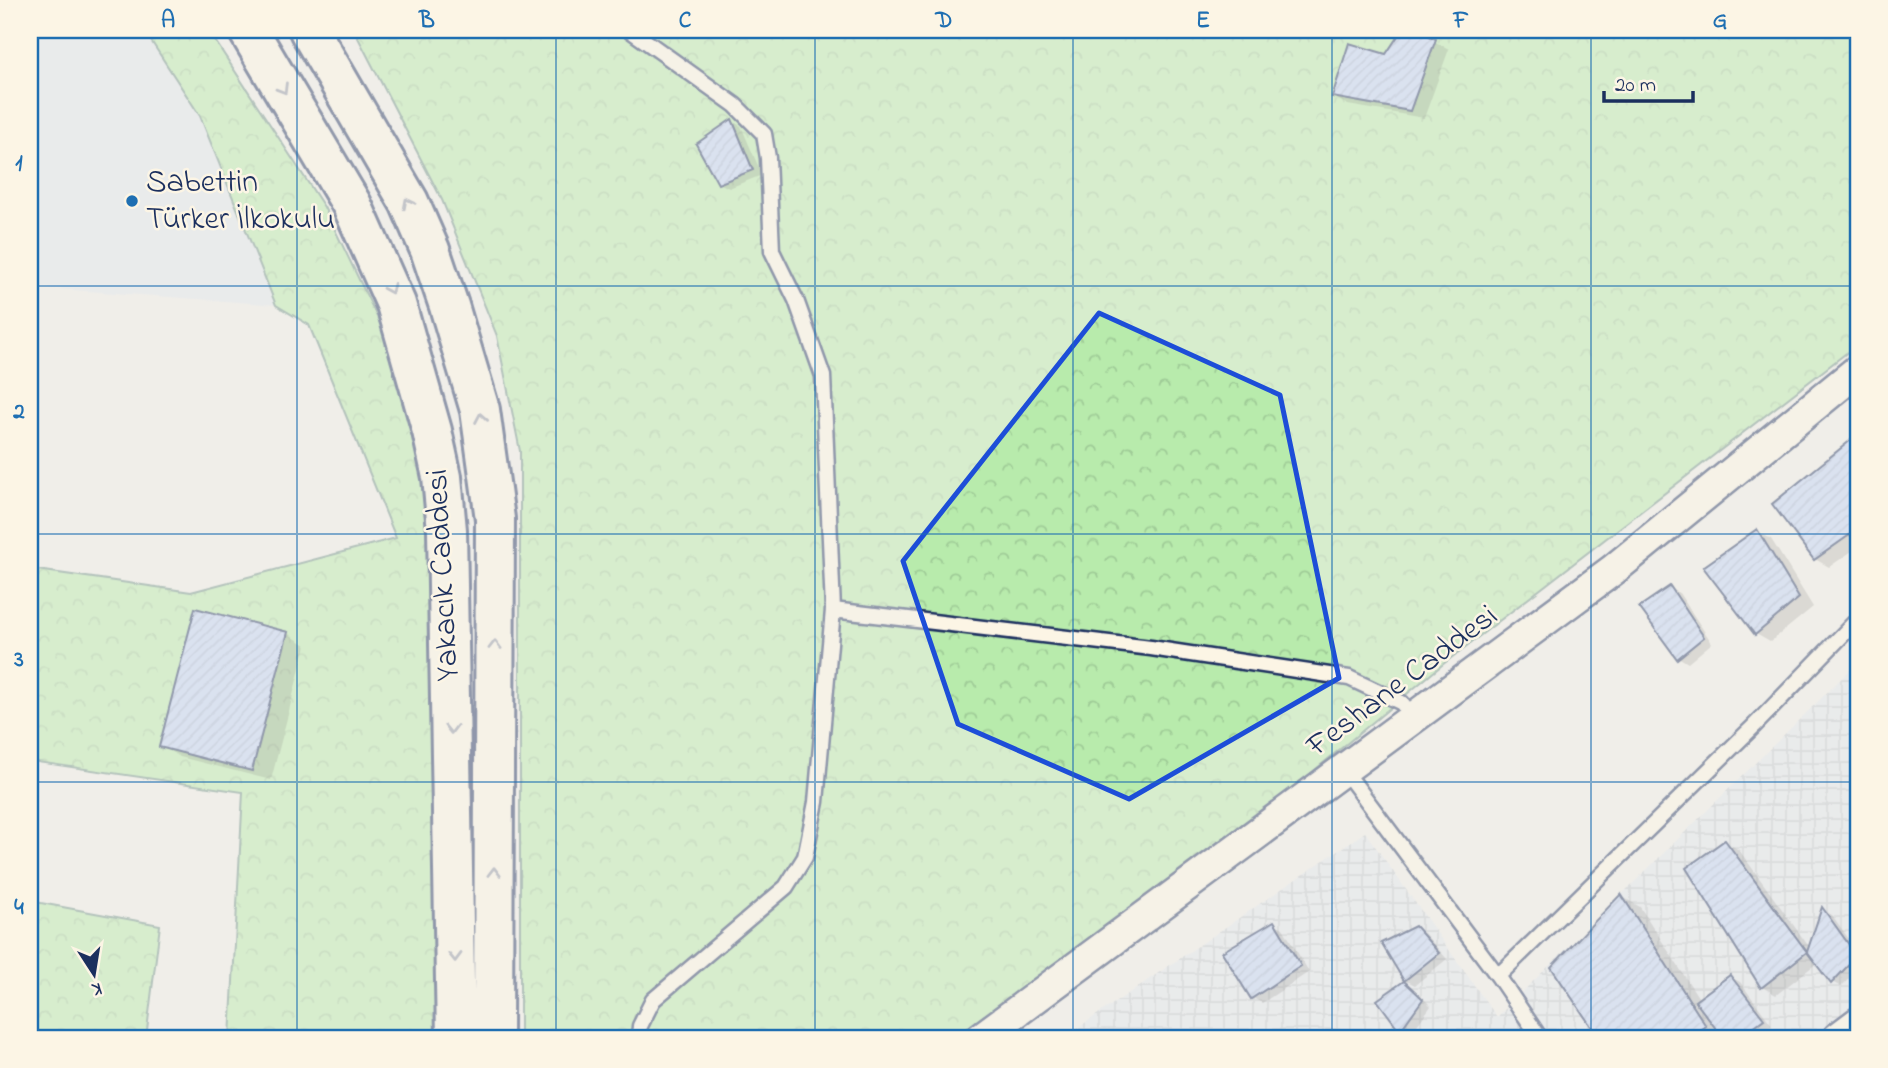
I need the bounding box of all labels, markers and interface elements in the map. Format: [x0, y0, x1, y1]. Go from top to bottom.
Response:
text: A [161, 5, 175, 38]
text: B [418, 5, 435, 38]
text: C [679, 5, 692, 38]
text: D [935, 5, 952, 38]
text: E [1196, 5, 1210, 38]
text: F [1453, 5, 1469, 38]
text: G [1713, 5, 1727, 38]
scale bar [1604, 60, 1694, 104]
text: 20 m [1615, 71, 1656, 101]
one-way arrow [275, 81, 288, 94]
text: 1 [15, 148, 23, 181]
place label: Sabettin Türker İlkokulu [146, 160, 335, 244]
marker: Sabettin Türker İlkokulu [124, 193, 140, 209]
one-way arrow [403, 198, 417, 210]
one-way arrow [382, 282, 396, 294]
text: 2 [12, 396, 25, 429]
one-way arrow [474, 412, 489, 424]
street label: Yakacık Caddesi [415, 468, 473, 682]
street label: Feshane Caddesi [1297, 594, 1509, 770]
one-way arrow [487, 639, 503, 649]
text: 3 [13, 644, 24, 677]
one-way arrow [443, 725, 459, 735]
one-way arrow [486, 866, 502, 877]
text: 4 [14, 892, 24, 925]
north arrow [60, 939, 130, 1009]
one-way arrow [447, 952, 463, 963]
text: K [89, 974, 104, 1003]

